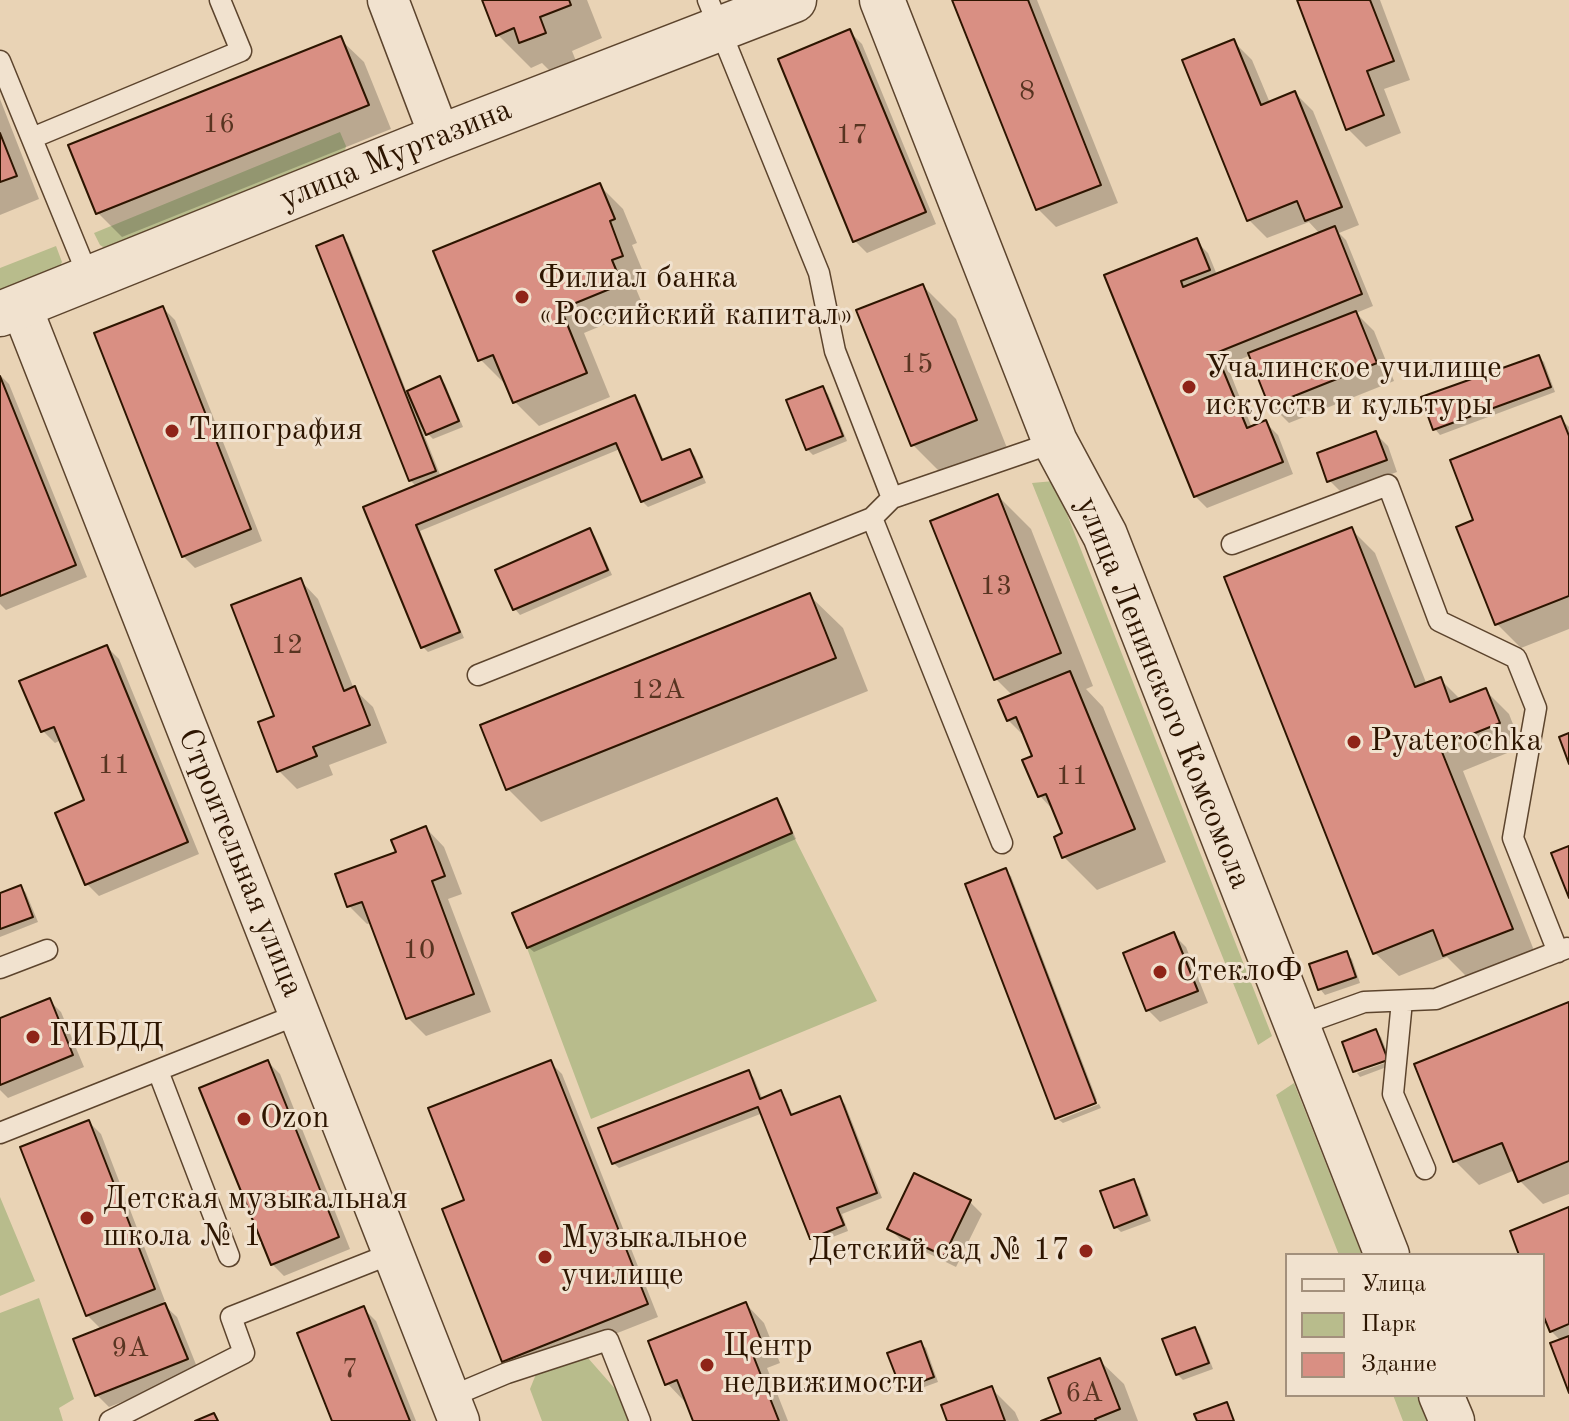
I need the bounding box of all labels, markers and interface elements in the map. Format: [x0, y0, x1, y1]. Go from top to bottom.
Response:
house number: 8 [1019, 75, 1035, 109]
street label: улица Муртазина [275, 91, 517, 219]
house number: 16 [203, 108, 235, 142]
house number: 17 [836, 119, 868, 153]
place label: Филиал банка «Российский капитал» [538, 260, 854, 335]
marker: Филиал банка «Российский капитал» [513, 288, 531, 306]
house number: 15 [901, 348, 933, 382]
place label: Учалинское училище искусств и культуры [1205, 350, 1502, 425]
marker: Учалинское училище искусств и культуры [1180, 378, 1198, 396]
place label: Типография [188, 412, 363, 450]
marker: Типография [163, 422, 181, 440]
street label: улица Ленинского Комсомола [1067, 491, 1259, 895]
house number: 13 [980, 570, 1012, 604]
house number: 12 [271, 629, 303, 663]
house number: 12А [631, 674, 685, 708]
street label: Строительная улица [169, 723, 311, 1003]
place label: Pyaterochka [1370, 723, 1542, 761]
marker: Pyaterochka [1345, 733, 1363, 751]
house number: 11 [98, 749, 130, 783]
house number: 11 [1056, 760, 1088, 794]
house number: 10 [403, 934, 435, 968]
place label: СтеклоФ [1176, 953, 1302, 991]
marker: СтеклоФ [1151, 963, 1169, 981]
place label: ГИБДД [49, 1018, 164, 1056]
marker: ГИБДД [24, 1028, 42, 1046]
place label: Ozon [260, 1100, 330, 1138]
marker: Ozon [235, 1110, 253, 1128]
place label: Детская музыкальная школа № 1 [103, 1181, 408, 1256]
marker: Детская музыкальная школа № 1 [78, 1209, 96, 1227]
place label: Музыкальное училище [561, 1220, 747, 1295]
place label: Детский сад № 17 [808, 1232, 1070, 1270]
marker: Детский сад № 17 [1077, 1242, 1095, 1260]
marker: Музыкальное училище [536, 1248, 554, 1266]
legend [1285, 1253, 1545, 1397]
text: Улица [1361, 1273, 1426, 1297]
text: Парк [1361, 1313, 1416, 1337]
place label: Центр недвижимости [723, 1328, 924, 1403]
house number: 9А [111, 1332, 149, 1366]
house number: 7 [342, 1353, 358, 1387]
text: Здание [1361, 1353, 1437, 1377]
marker: Центр недвижимости [698, 1356, 716, 1374]
house number: 6А [1065, 1377, 1103, 1411]

